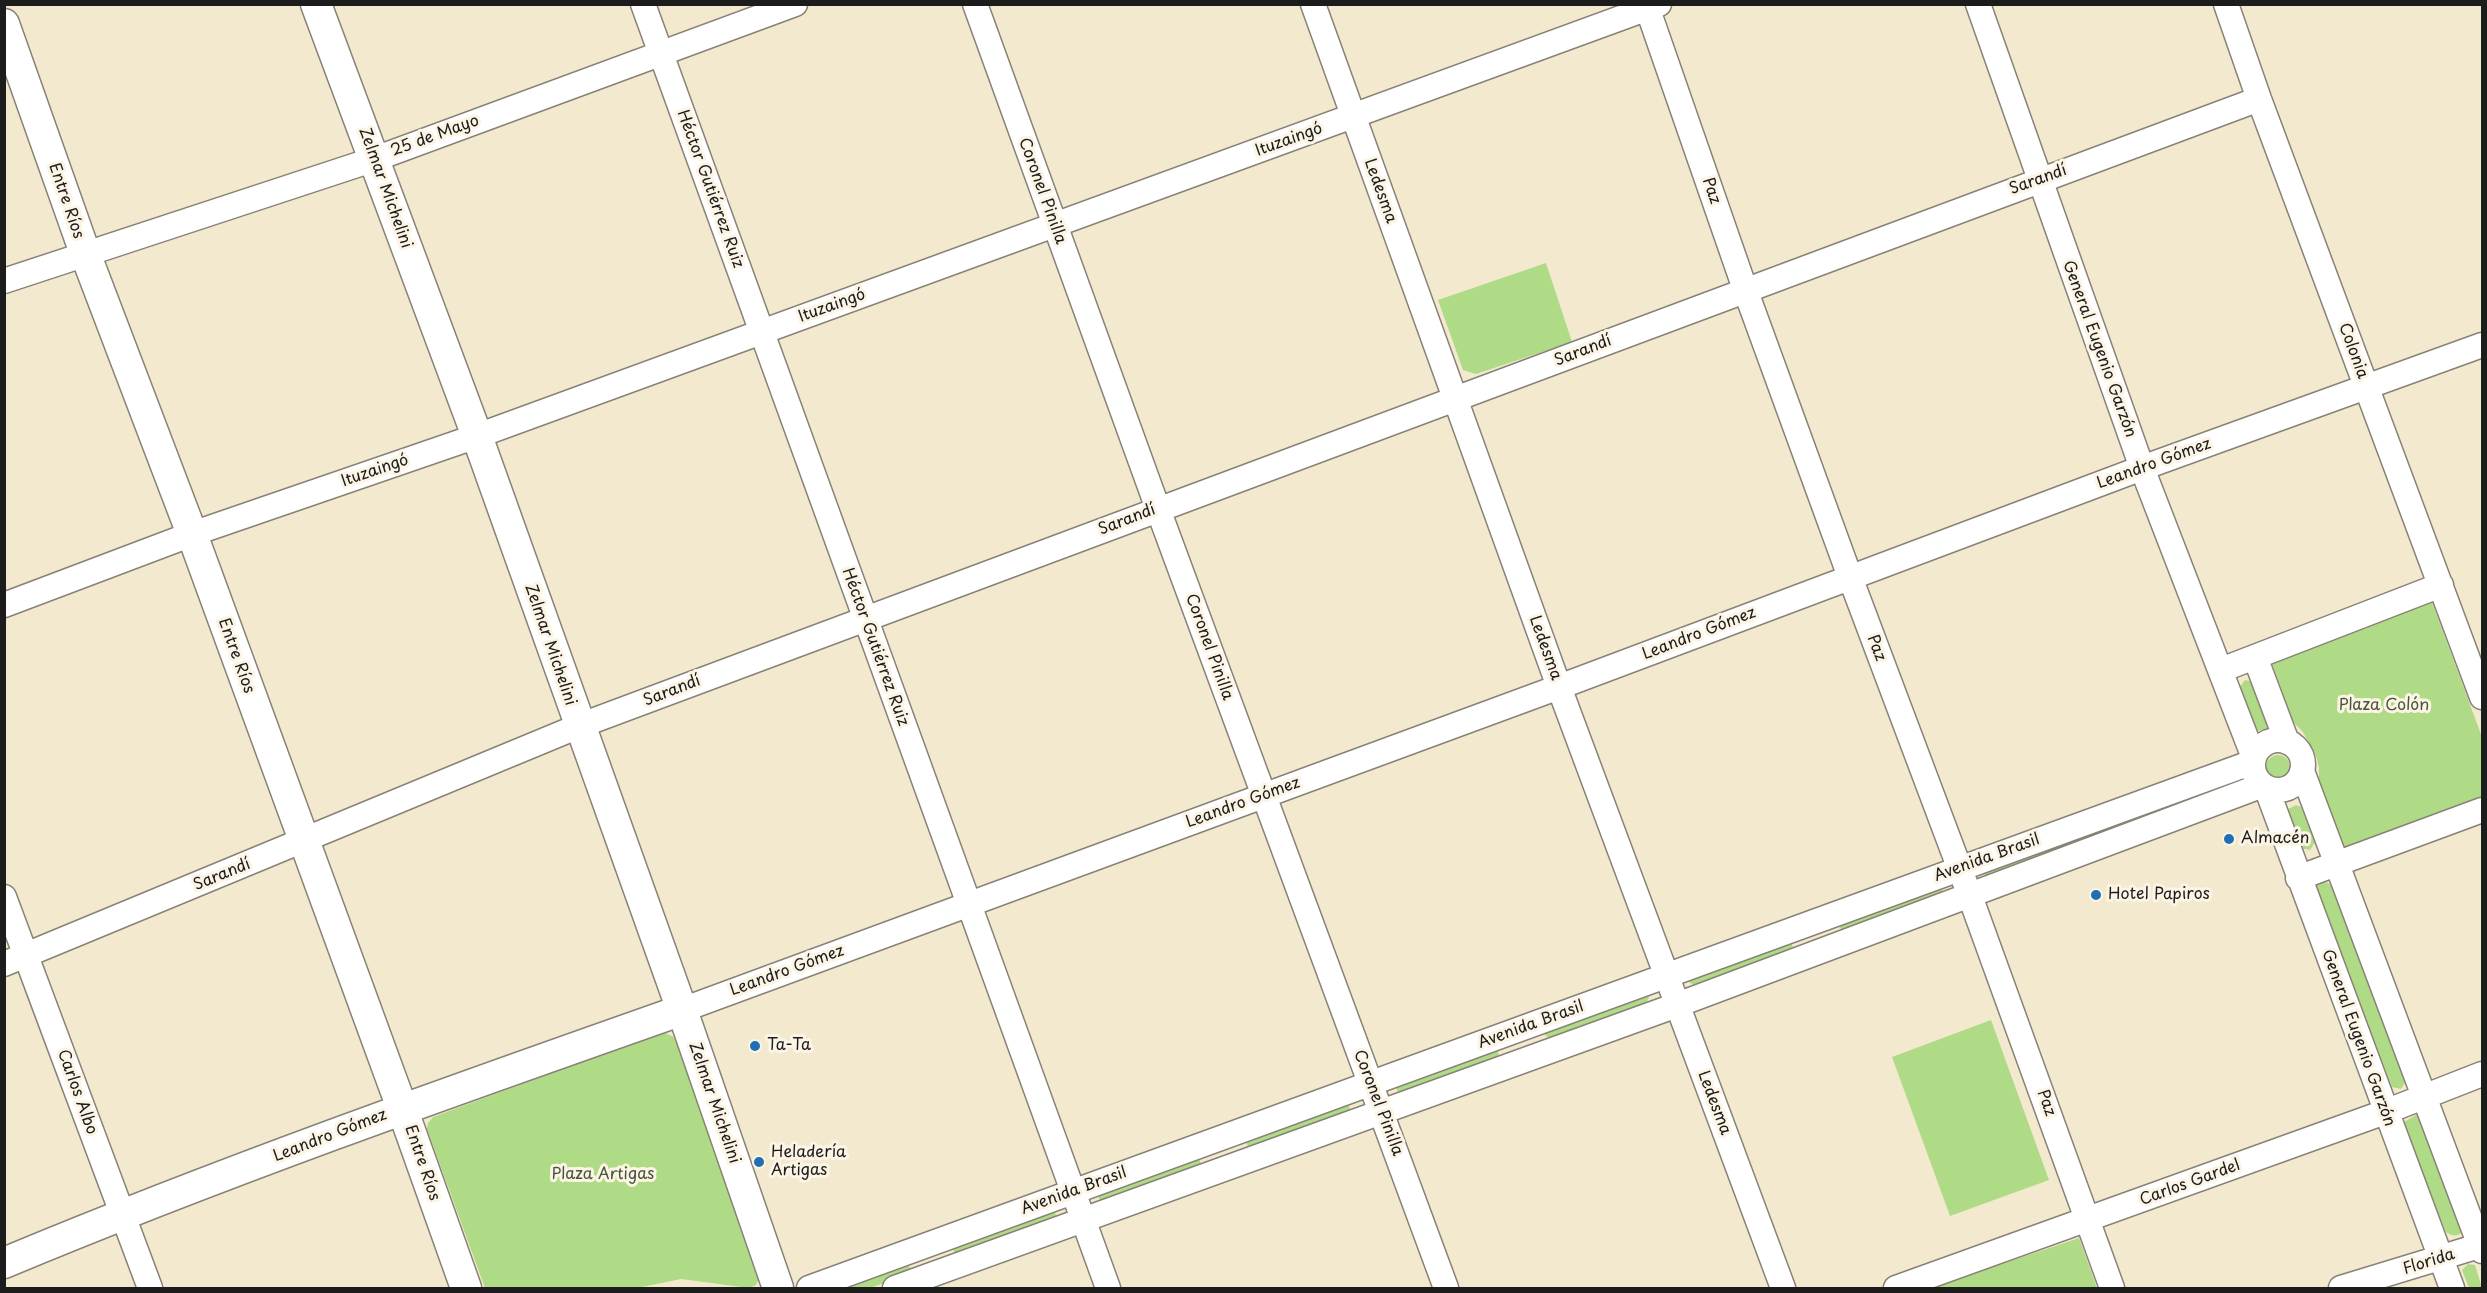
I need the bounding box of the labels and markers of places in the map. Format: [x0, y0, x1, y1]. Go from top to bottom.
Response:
place label: Almacén [2241, 829, 2309, 849]
marker: Almacén [2222, 832, 2236, 846]
place label: Hotel Papiros [2108, 885, 2210, 905]
marker: Hotel Papiros [2089, 888, 2103, 902]
place label: Ta-Ta [767, 1036, 811, 1056]
marker: Ta-Ta [748, 1039, 762, 1053]
place label: Heladería Artigas [771, 1143, 846, 1181]
marker: Heladería Artigas [752, 1155, 766, 1169]

